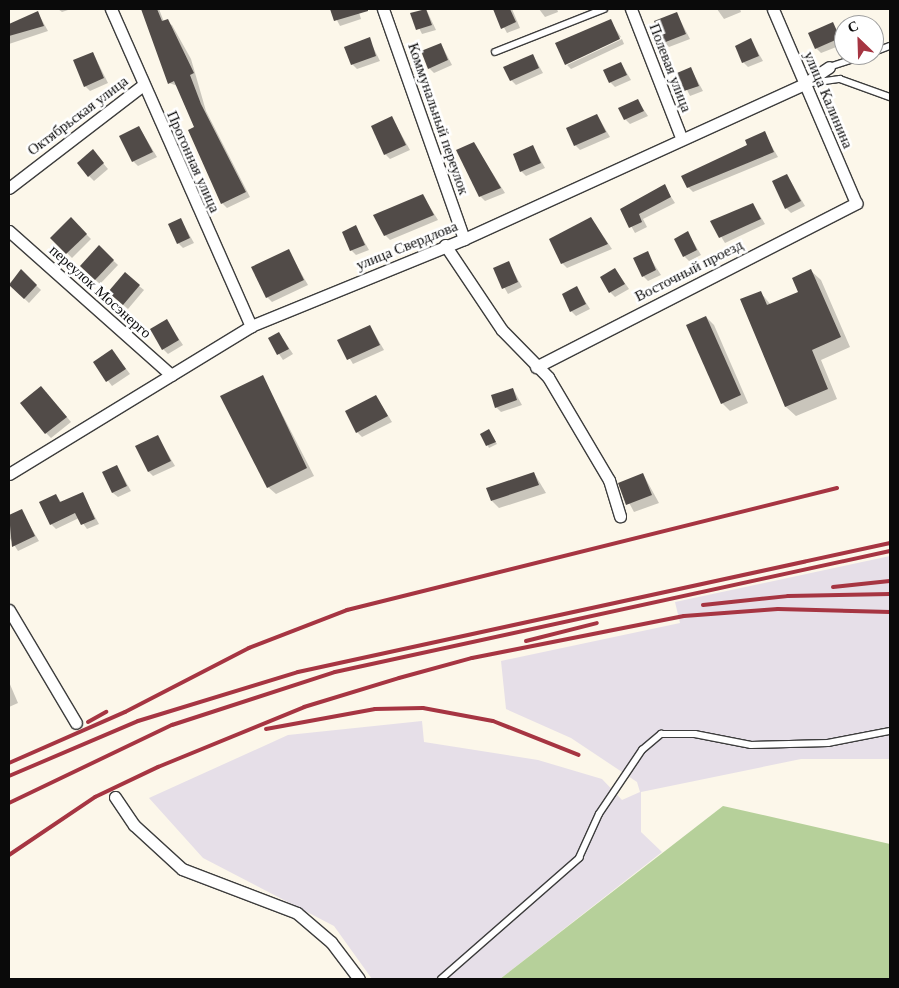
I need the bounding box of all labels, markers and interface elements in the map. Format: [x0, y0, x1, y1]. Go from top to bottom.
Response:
north arrow [834, 15, 884, 65]
text: С [845, 18, 861, 36]
street label: Полевая улица [645, 21, 695, 115]
street label: Коммунальный переулок [404, 41, 472, 197]
street label: улица Калинина [799, 49, 857, 151]
street label: Октябрьская улица [24, 72, 132, 160]
street label: Прогонная улица [163, 108, 223, 216]
street label: улица Свердлова [354, 217, 460, 275]
street label: Восточный проезд [632, 236, 746, 306]
street label: переулок Мосэнерго [45, 242, 155, 342]

